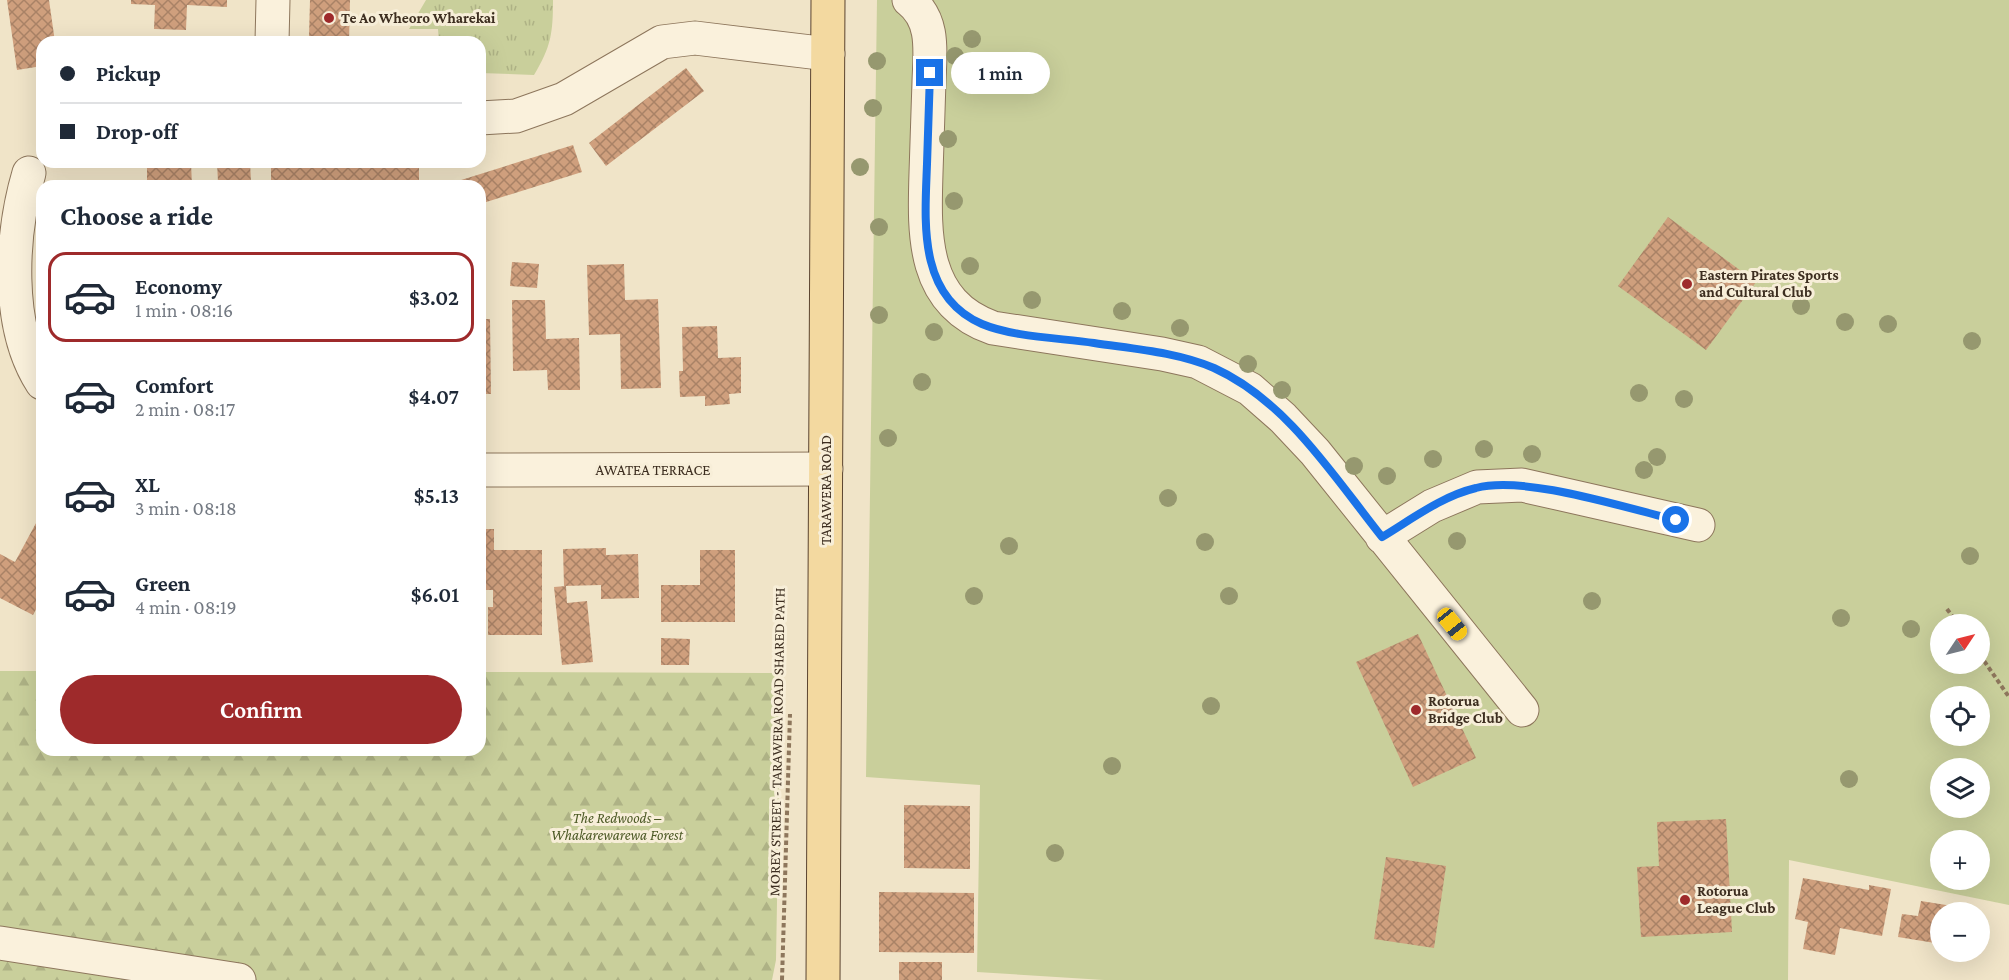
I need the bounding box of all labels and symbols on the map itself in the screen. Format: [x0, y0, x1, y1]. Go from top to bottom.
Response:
place label: Te Ao Wheoro Wharekai [341, 10, 496, 26]
marker: Te Ao Wheoro Wharekai [322, 11, 336, 25]
callout: 1 min [951, 52, 1050, 94]
route end [916, 59, 943, 86]
place label: Eastern Pirates Sports and Cultural Club [1699, 267, 1839, 300]
marker: Eastern Pirates Sports and Cultural Club [1680, 277, 1694, 291]
street label: TARAWERA ROAD [818, 435, 834, 545]
street label: AWATEA TERRACE [595, 462, 711, 478]
route start [1662, 506, 1689, 533]
street label: MOREY STREET - TARAWERA ROAD SHARED PATH [766, 587, 788, 897]
car [1434, 604, 1470, 644]
north arrow [1930, 614, 1990, 674]
place label: Rotorua Bridge Club [1428, 693, 1503, 726]
marker: Rotorua Bridge Club [1409, 703, 1423, 717]
park label: The Redwoods – Whakarewarewa Forest [551, 810, 684, 843]
place label: Rotorua League Club [1697, 883, 1775, 916]
marker: Rotorua League Club [1678, 893, 1692, 907]

